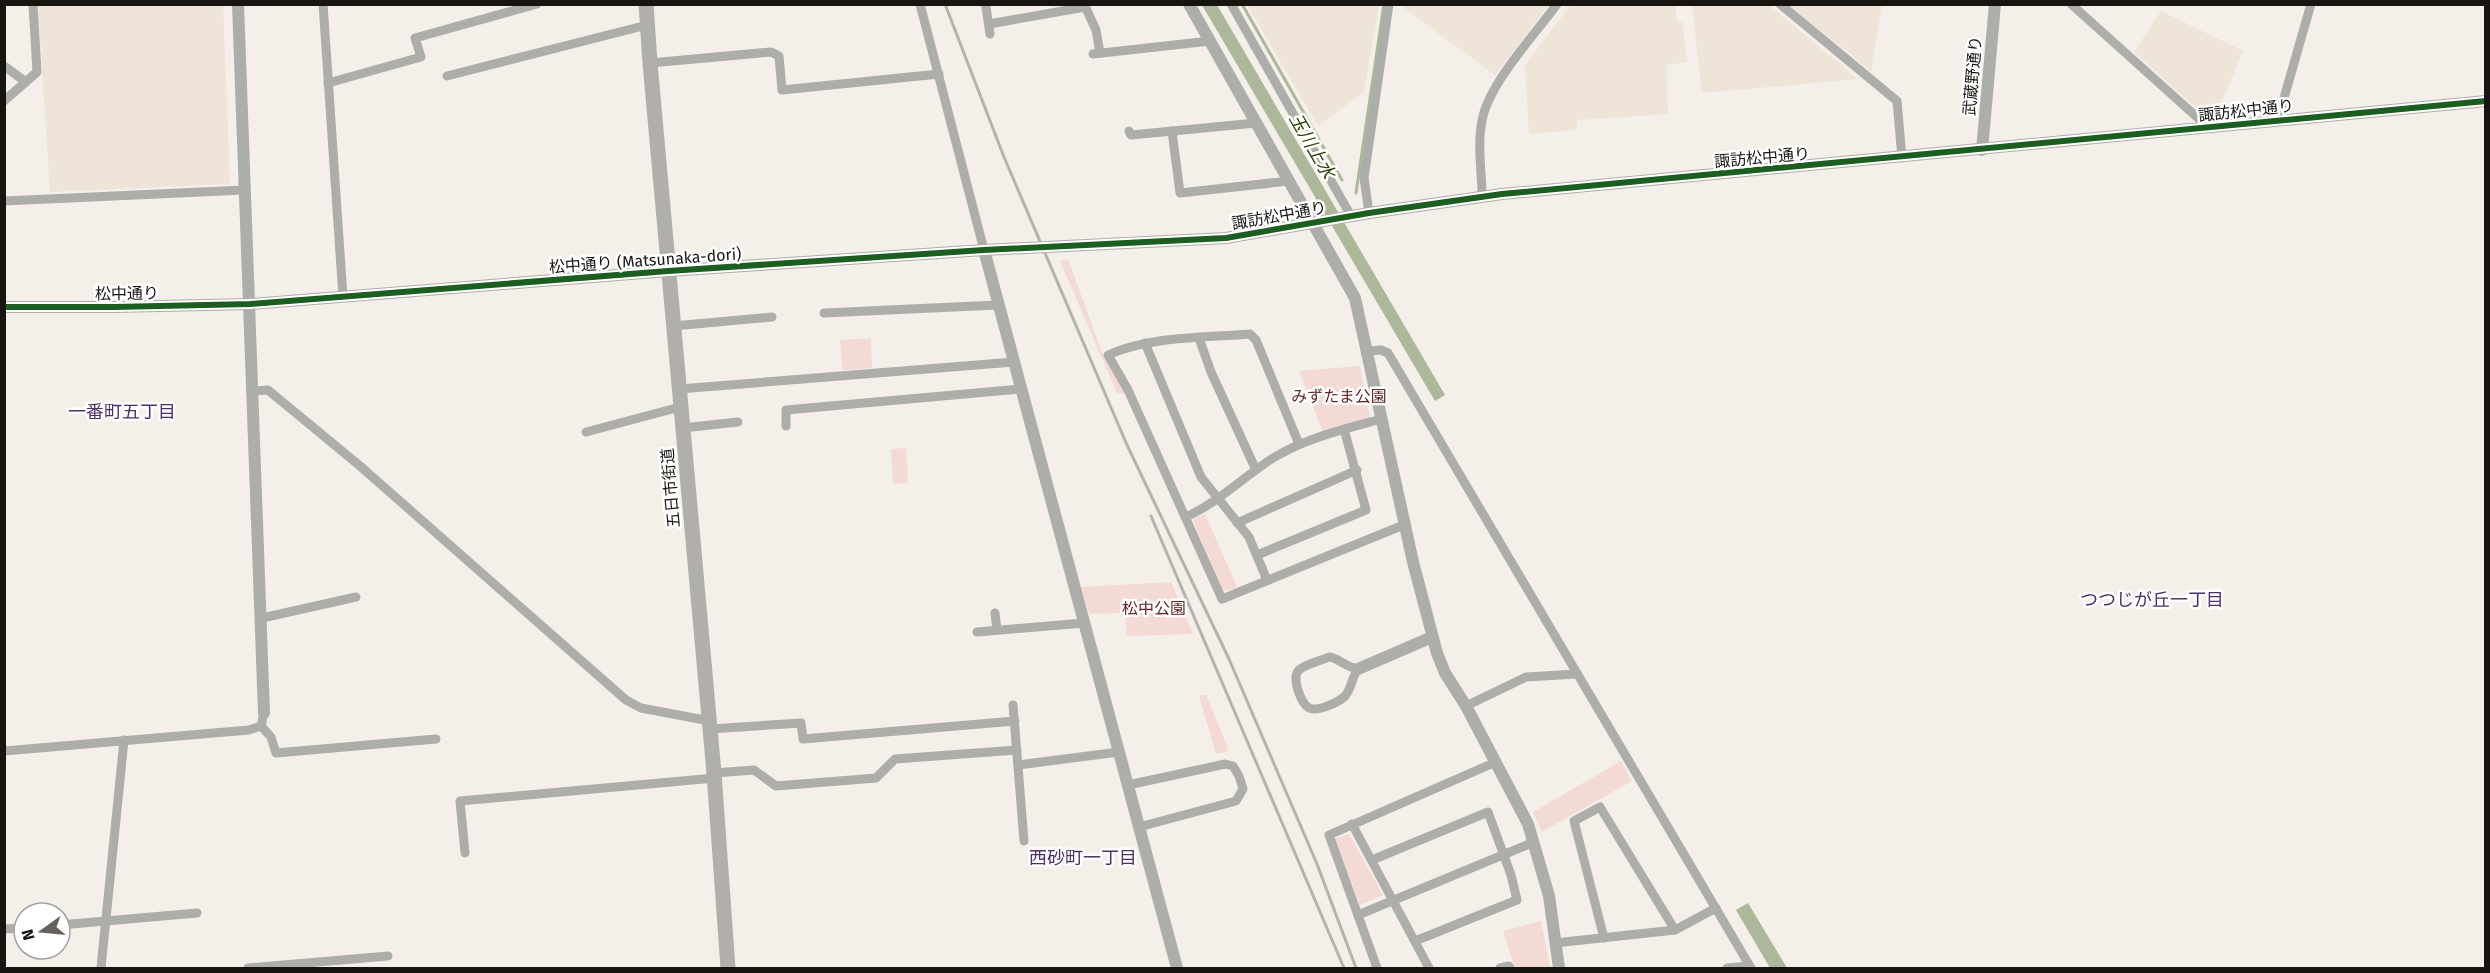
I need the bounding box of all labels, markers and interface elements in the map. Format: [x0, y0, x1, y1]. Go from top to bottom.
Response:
street label: 武蔵野通り [1960, 35, 1985, 117]
street label: 諏訪松中通り [2197, 96, 2295, 125]
water label: 玉川上水 [1284, 109, 1341, 184]
street label: 諏訪松中通り [1713, 144, 1811, 171]
street label: 諏訪松中通り [1230, 198, 1328, 233]
street label: 松中通り (Matsunaka-dori) [548, 244, 742, 277]
street label: 松中通り [95, 283, 159, 304]
park label: みずたま公園 [1291, 387, 1387, 406]
district label: 一番町五丁目 [68, 401, 176, 423]
street label: 五日市街道 [658, 447, 683, 529]
district label: つつじが丘一丁目 [2080, 589, 2224, 611]
park label: 松中公園 [1122, 599, 1186, 618]
district label: 西砂町一丁目 [1029, 847, 1137, 869]
north arrow [12, 901, 72, 961]
text: N [17, 927, 39, 942]

